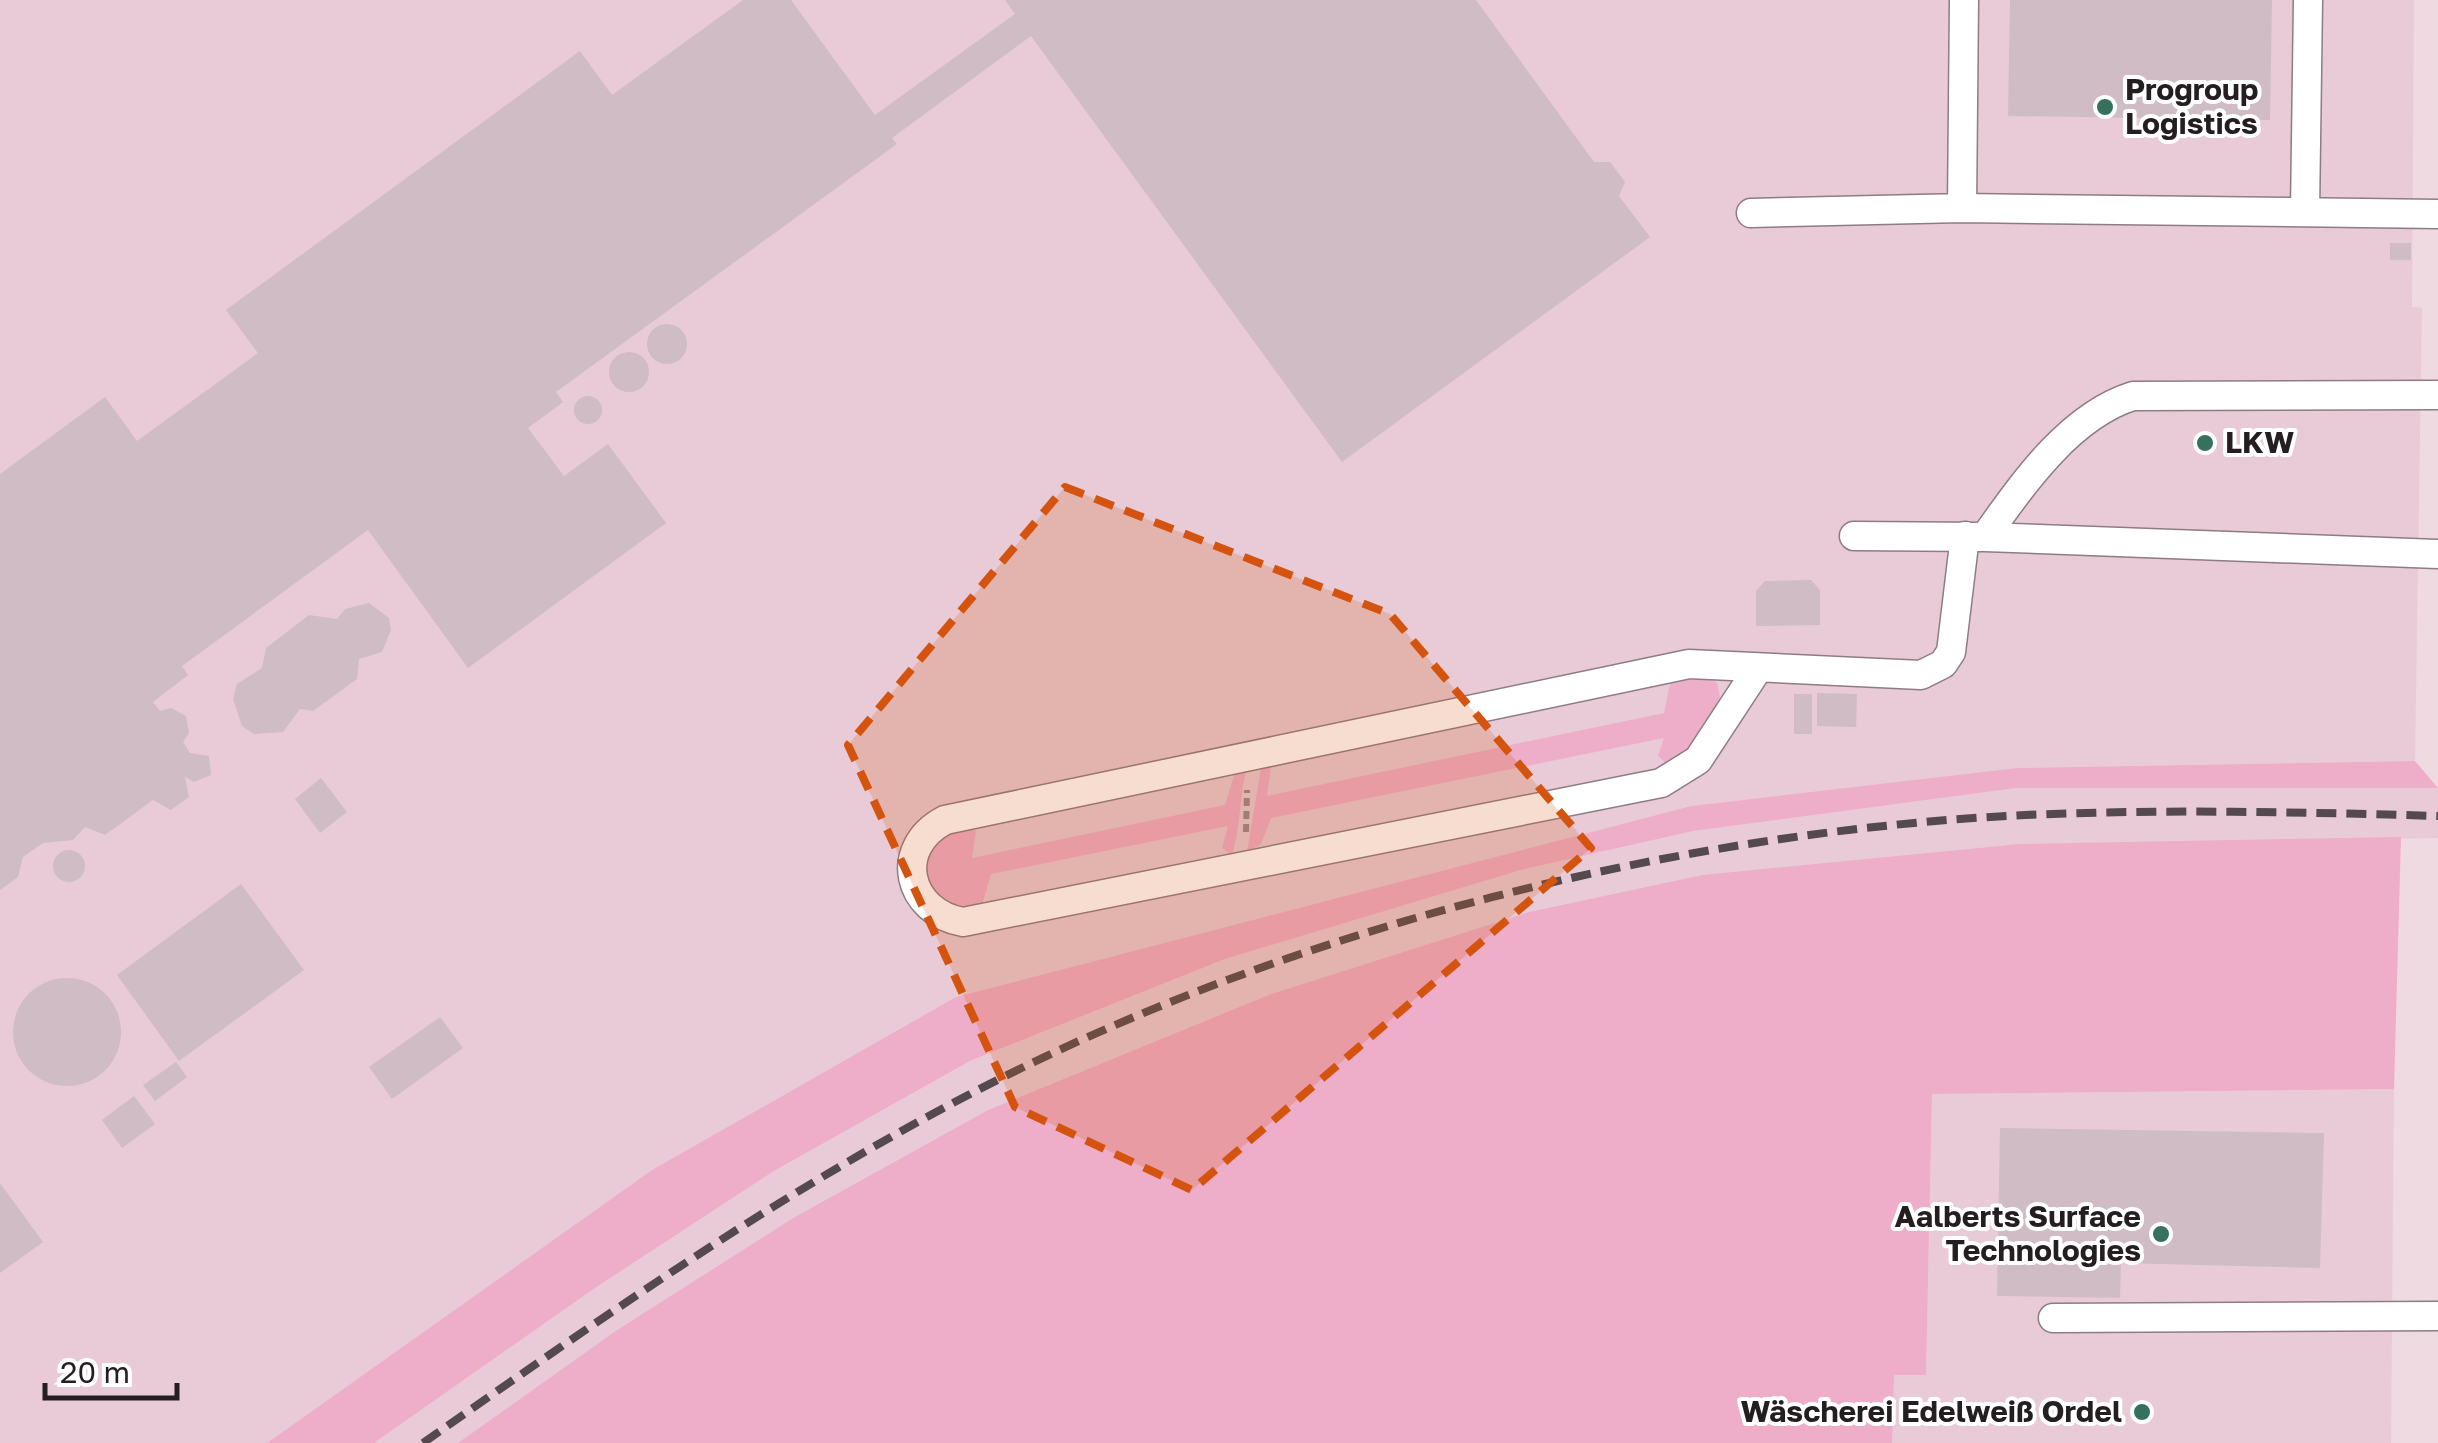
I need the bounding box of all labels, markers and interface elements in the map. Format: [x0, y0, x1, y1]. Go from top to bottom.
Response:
place label: Progroup Logistics [2125, 71, 2258, 141]
marker: Progroup Logistics [2094, 96, 2116, 118]
place label: LKW [2225, 424, 2294, 460]
marker: LKW [2194, 432, 2216, 454]
place label: Aalberts Surface Technologies [1895, 1198, 2141, 1268]
marker: Aalberts Surface Technologies [2150, 1223, 2172, 1245]
scale bar [45, 1338, 178, 1400]
text: 20 m [60, 1354, 130, 1390]
place label: Wäscherei Edelweiß Ordel [1740, 1393, 2122, 1429]
marker: Wäscherei Edelweiß Ordel [2131, 1401, 2153, 1423]

